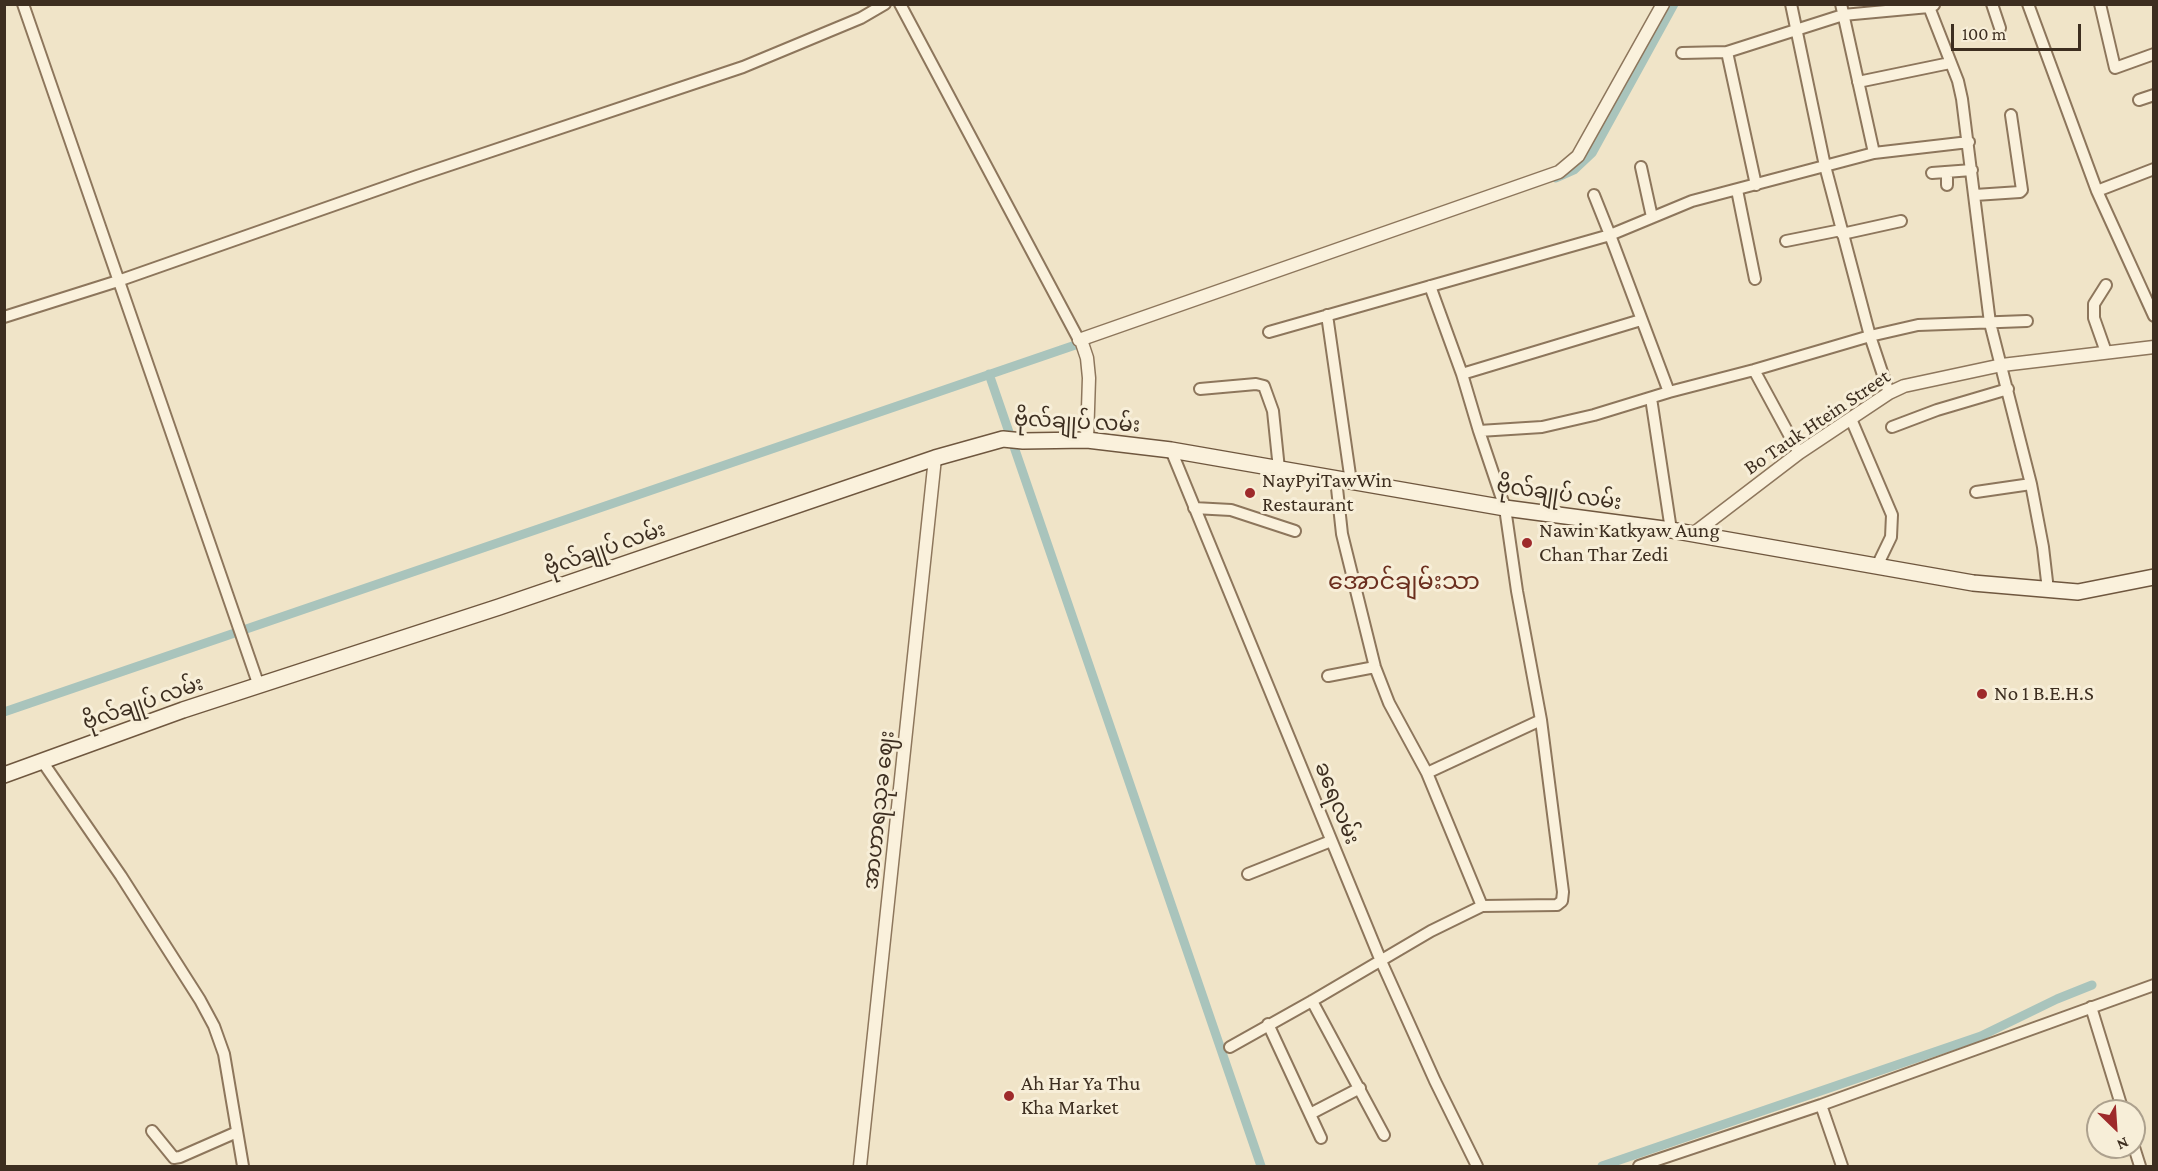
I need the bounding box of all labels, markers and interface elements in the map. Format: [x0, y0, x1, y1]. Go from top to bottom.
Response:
scale bar [1954, 12, 2084, 50]
text: 100 m [1962, 24, 2006, 44]
street label: Bo Tauk Htein Street [1739, 364, 1895, 480]
street label: ဗိုလ်ချုပ် လမ်း [1013, 406, 1141, 438]
place label: NayPyiTawWin Restaurant [1262, 468, 1392, 518]
street label: ဗိုလ်ချုပ် လမ်း [1495, 473, 1623, 515]
marker: NayPyiTawWin Restaurant [1243, 486, 1257, 500]
street label: ဗိုလ်ချုပ် လမ်း [541, 517, 669, 581]
place label: Nawin Katkyaw Aung Chan Thar Zedi [1539, 518, 1720, 568]
marker: Nawin Katkyaw Aung Chan Thar Zedi [1520, 536, 1534, 550]
district label: အောင်ချမ်းသာ [1328, 568, 1480, 596]
street label: ဗိုလ်ချုပ် လမ်း [79, 671, 207, 735]
place label: No 1 B.E.H.S [1994, 681, 2094, 707]
marker: No 1 B.E.H.S [1975, 687, 1989, 701]
street label: အာဟာရသုခ ဈေး [858, 729, 900, 891]
street label: ခရေလမ်း [1309, 758, 1365, 848]
place label: Ah Har Ya Thu Kha Market [1021, 1071, 1140, 1121]
marker: Ah Har Ya Thu Kha Market [1002, 1089, 1016, 1103]
north arrow [2086, 1099, 2146, 1159]
text: N [2114, 1134, 2132, 1154]

